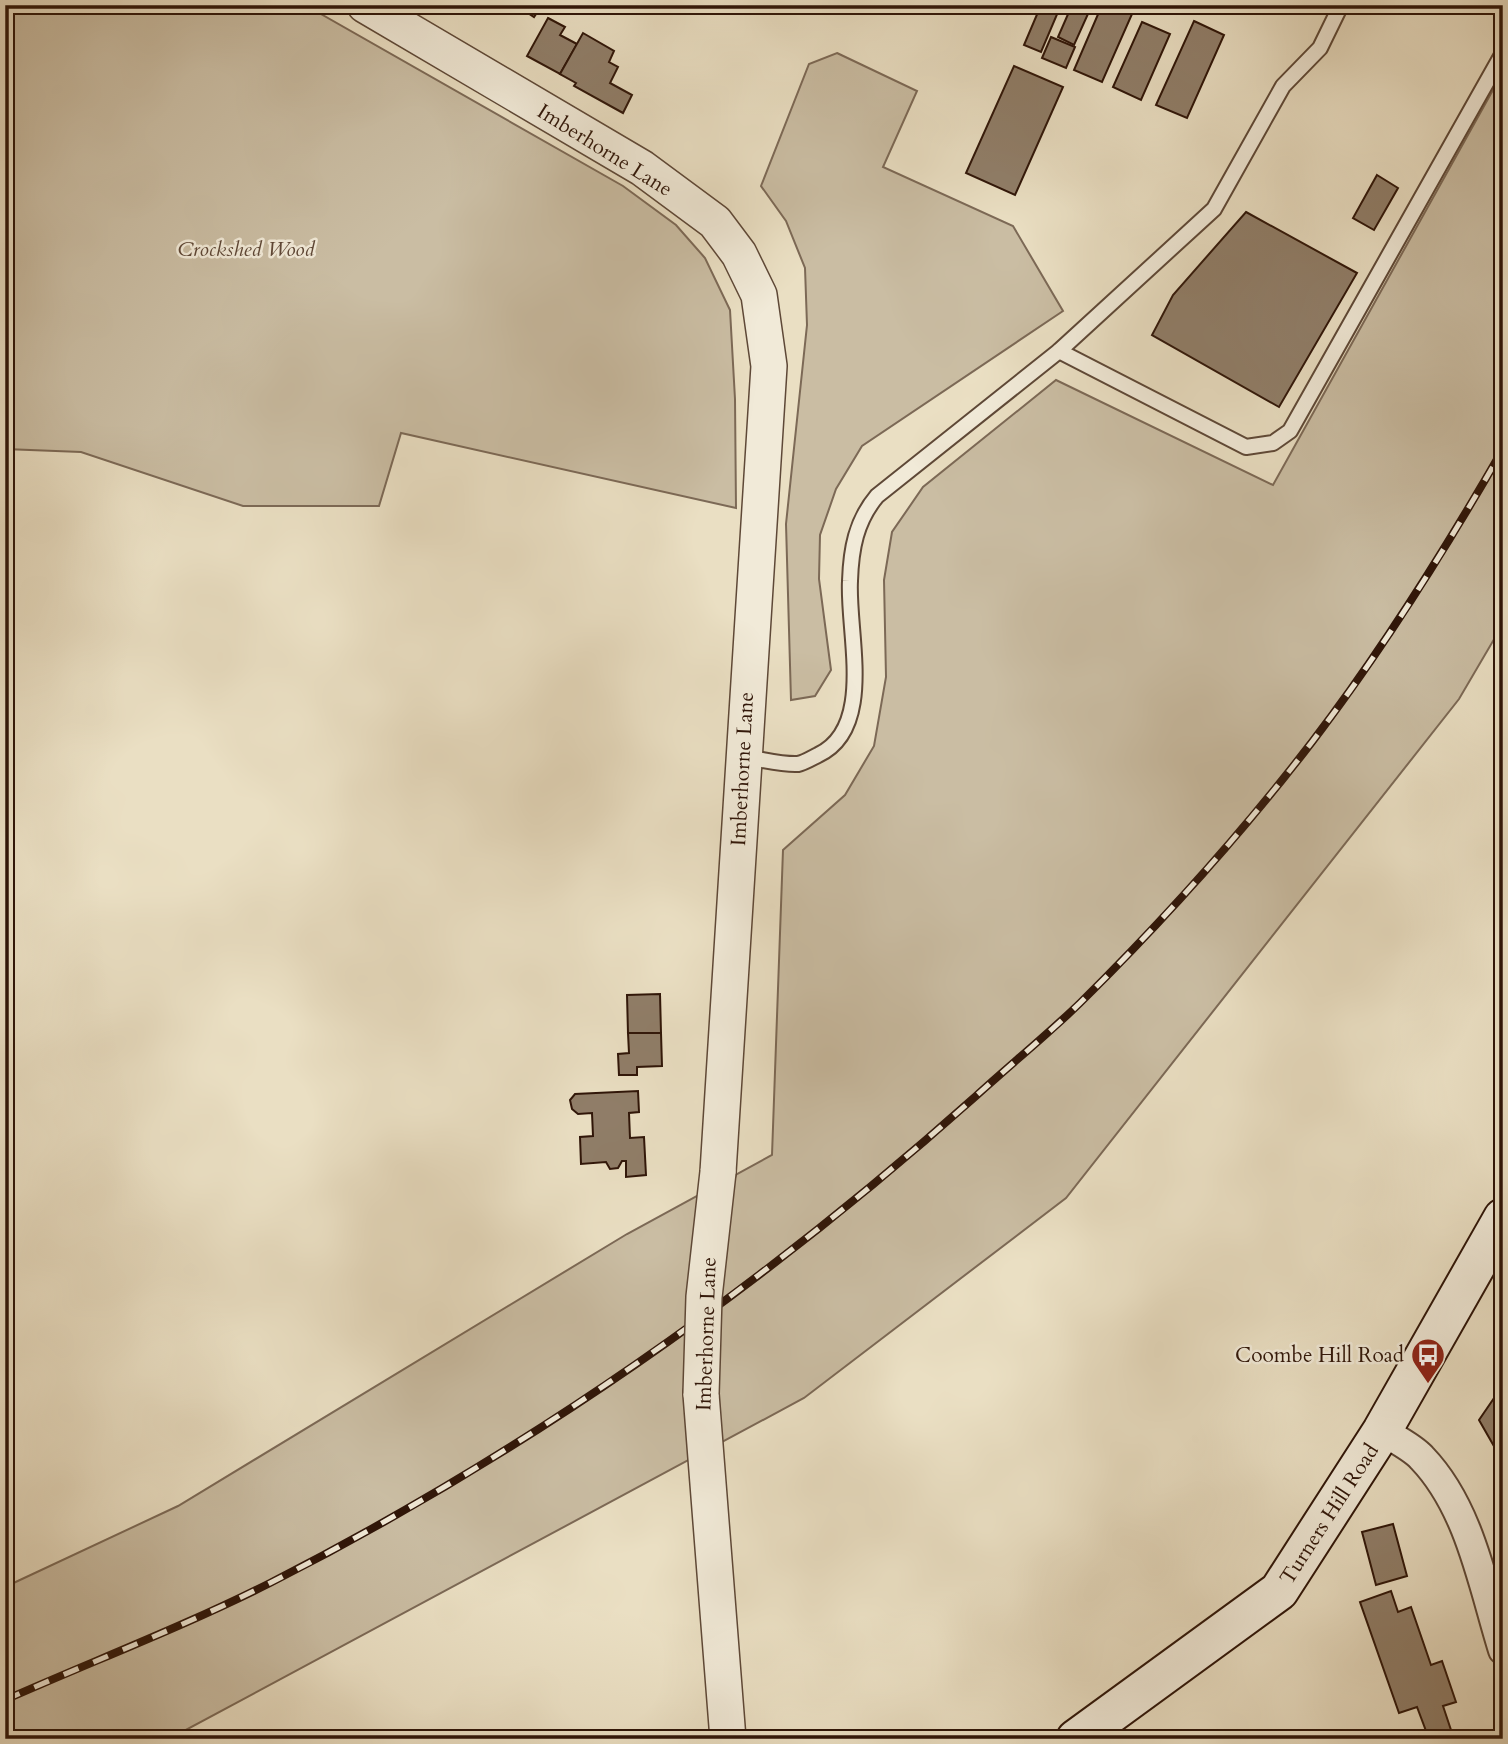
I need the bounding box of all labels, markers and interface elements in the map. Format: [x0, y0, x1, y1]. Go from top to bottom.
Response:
street label: Imberhorne Lane [532, 97, 678, 204]
park label: Crockshed Wood [177, 235, 316, 264]
street label: Imberhorne Lane [724, 691, 761, 847]
street label: Imberhorne Lane [689, 1256, 724, 1412]
bus stop icon: Coombe Hill Road [1409, 1336, 1447, 1385]
place label: Coombe Hill Road [1235, 1341, 1404, 1370]
street label: Turners Hill Road [1273, 1438, 1386, 1590]

